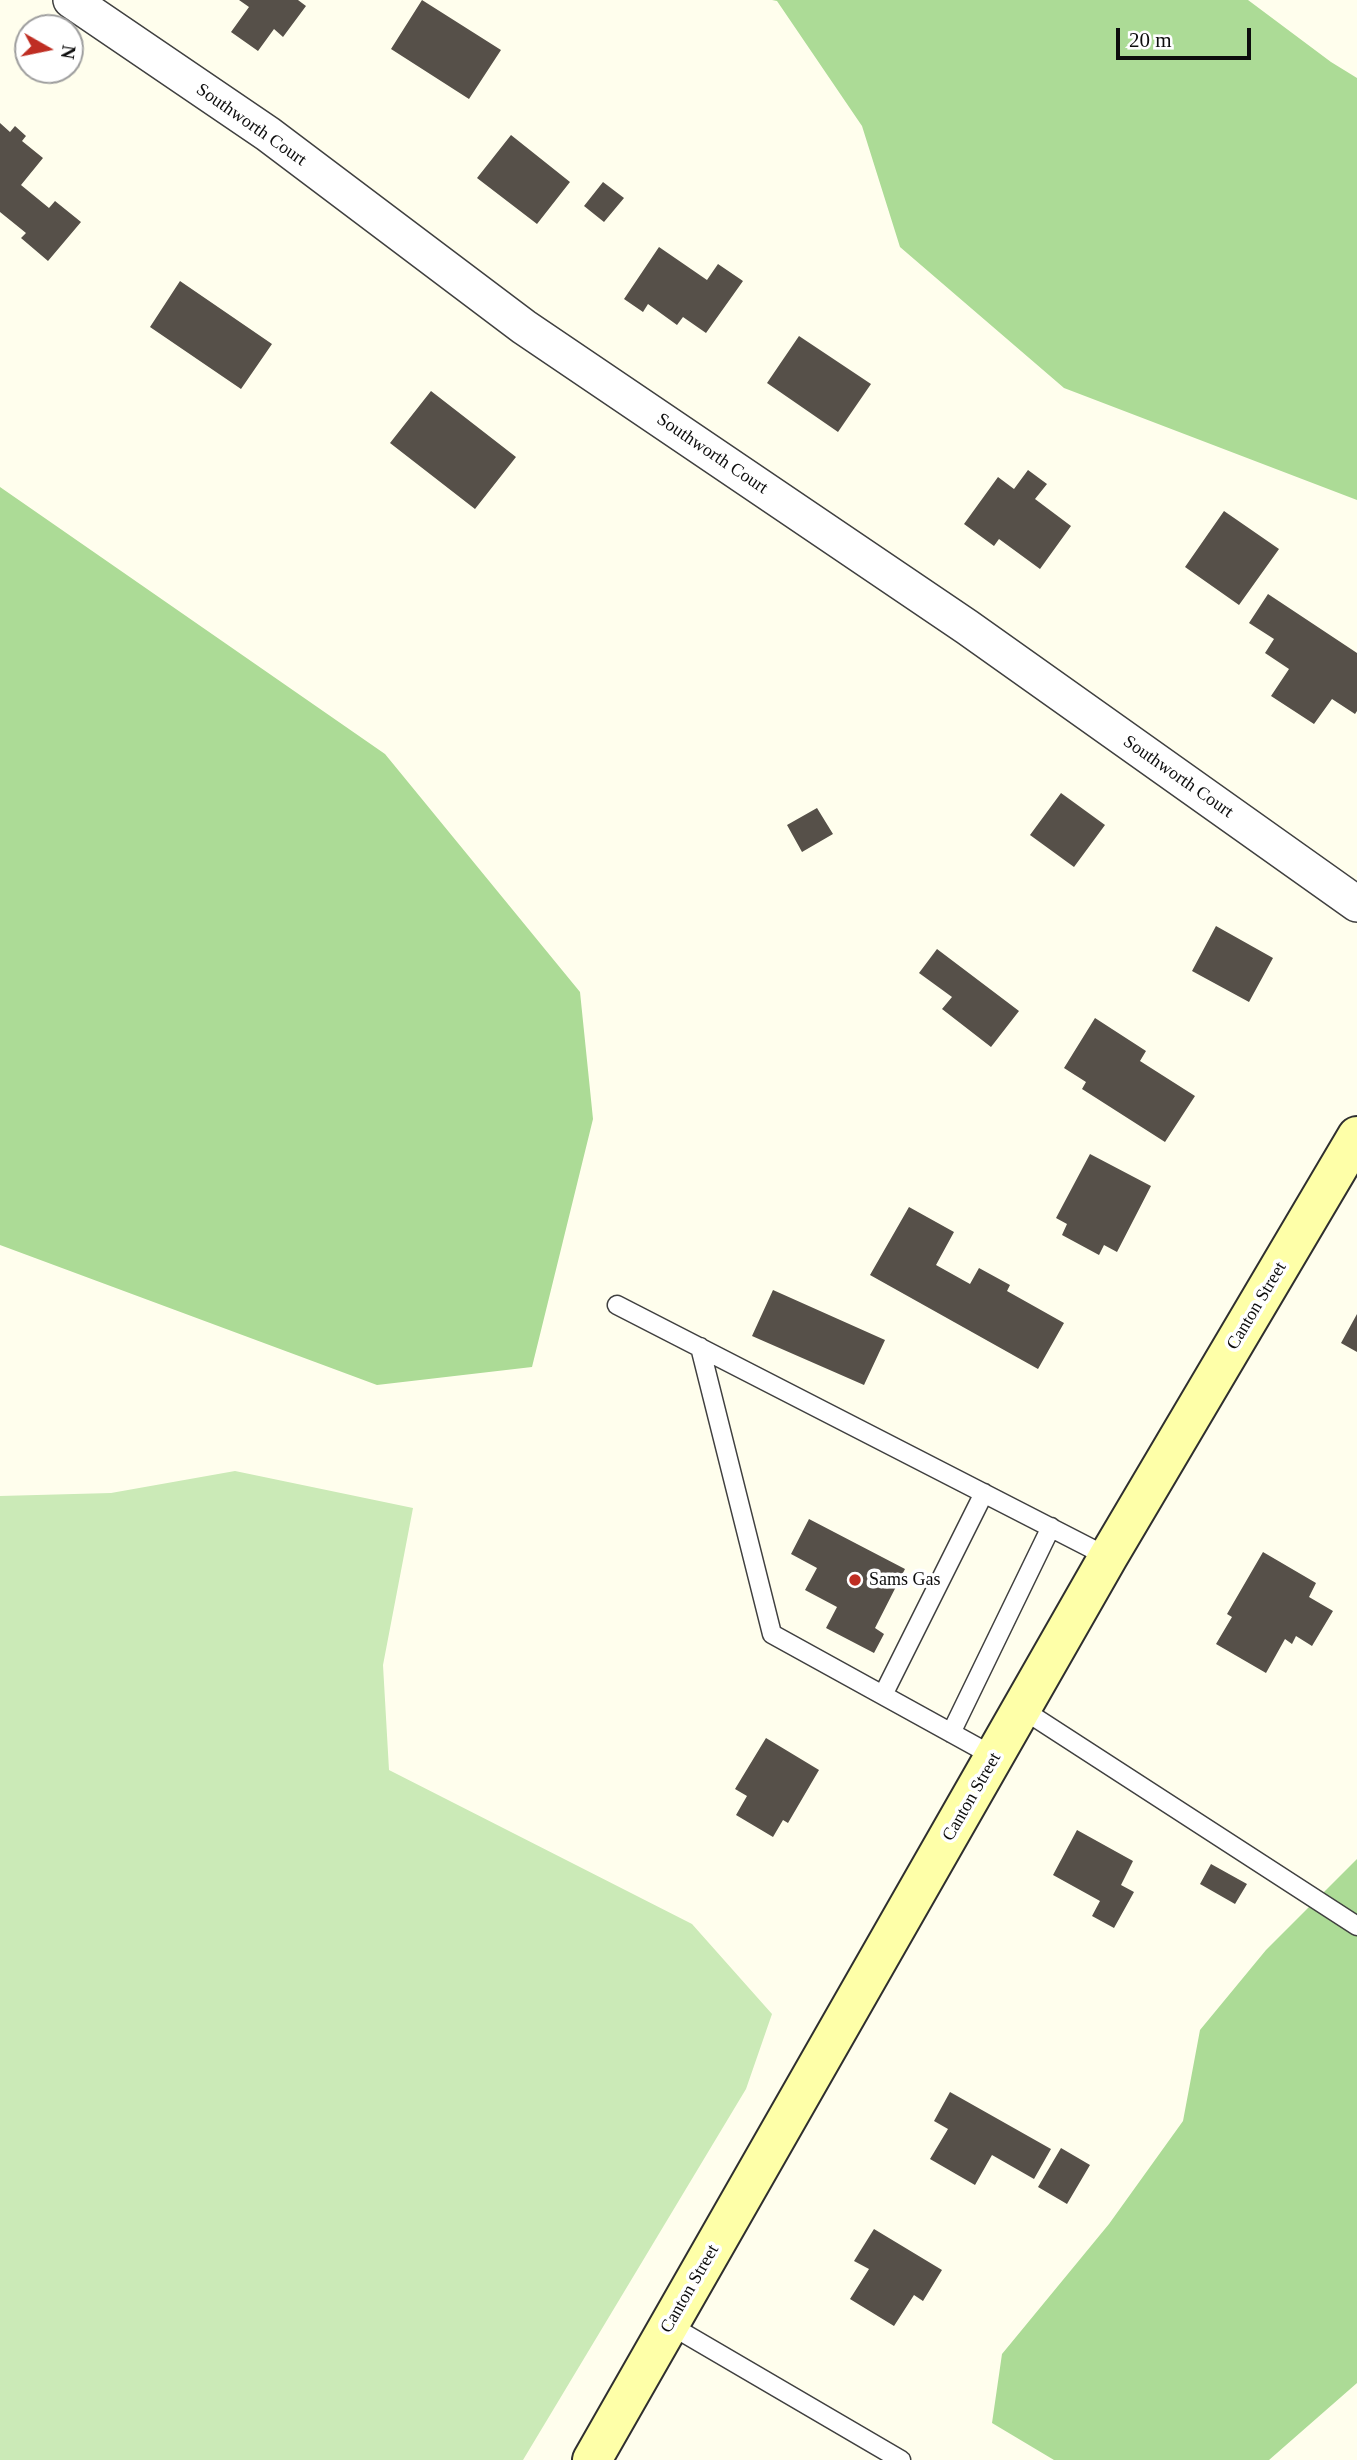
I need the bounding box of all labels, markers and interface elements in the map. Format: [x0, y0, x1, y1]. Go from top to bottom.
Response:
north arrow [14, 14, 84, 84]
scale bar [1119, 14, 1254, 58]
text: 20 m [1129, 28, 1172, 52]
text: N [57, 44, 80, 60]
street label: Southworth Court [192, 79, 310, 171]
street label: Southworth Court [652, 409, 772, 499]
street label: Southworth Court [1119, 731, 1237, 823]
street label: Canton Street [1222, 1258, 1292, 1354]
place label: Sams Gas [869, 1569, 940, 1591]
marker: Sams Gas [847, 1572, 863, 1588]
street label: Canton Street [938, 1749, 1006, 1845]
street label: Canton Street [656, 2241, 724, 2337]

